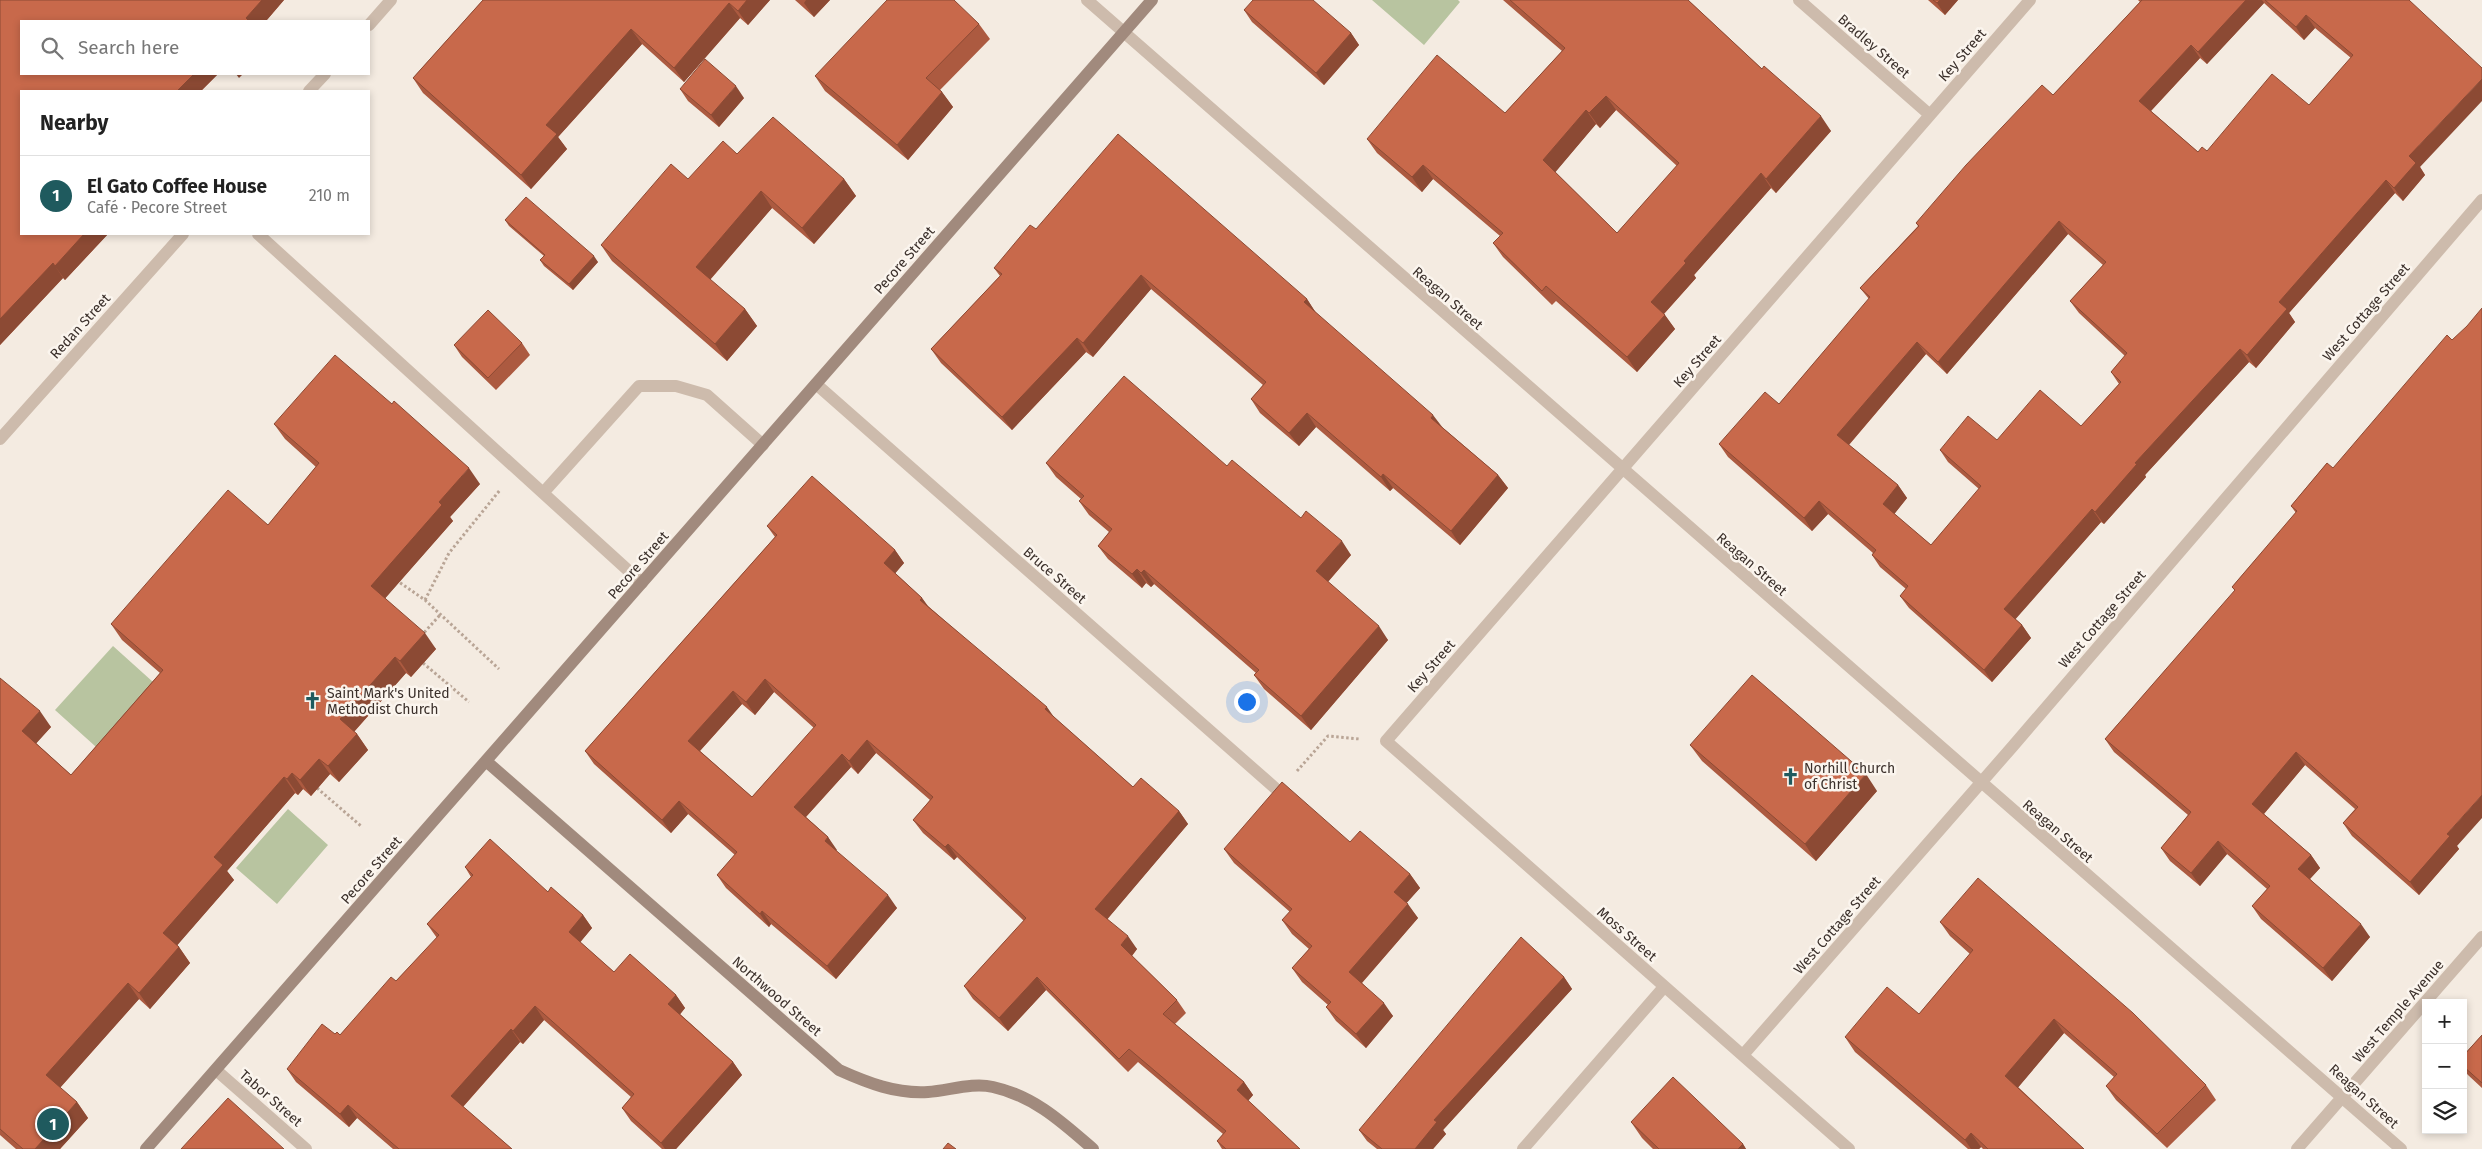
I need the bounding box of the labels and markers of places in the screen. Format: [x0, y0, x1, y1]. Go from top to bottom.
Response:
place label: Saint Mark's United Methodist Church [327, 685, 450, 718]
church icon: Saint Mark's United Methodist Church [303, 691, 323, 711]
place label: Norhill Church of Christ [1804, 760, 1895, 793]
church icon: Norhill Church of Christ [1780, 766, 1800, 786]
pin: 1 [37, 1105, 69, 1143]

